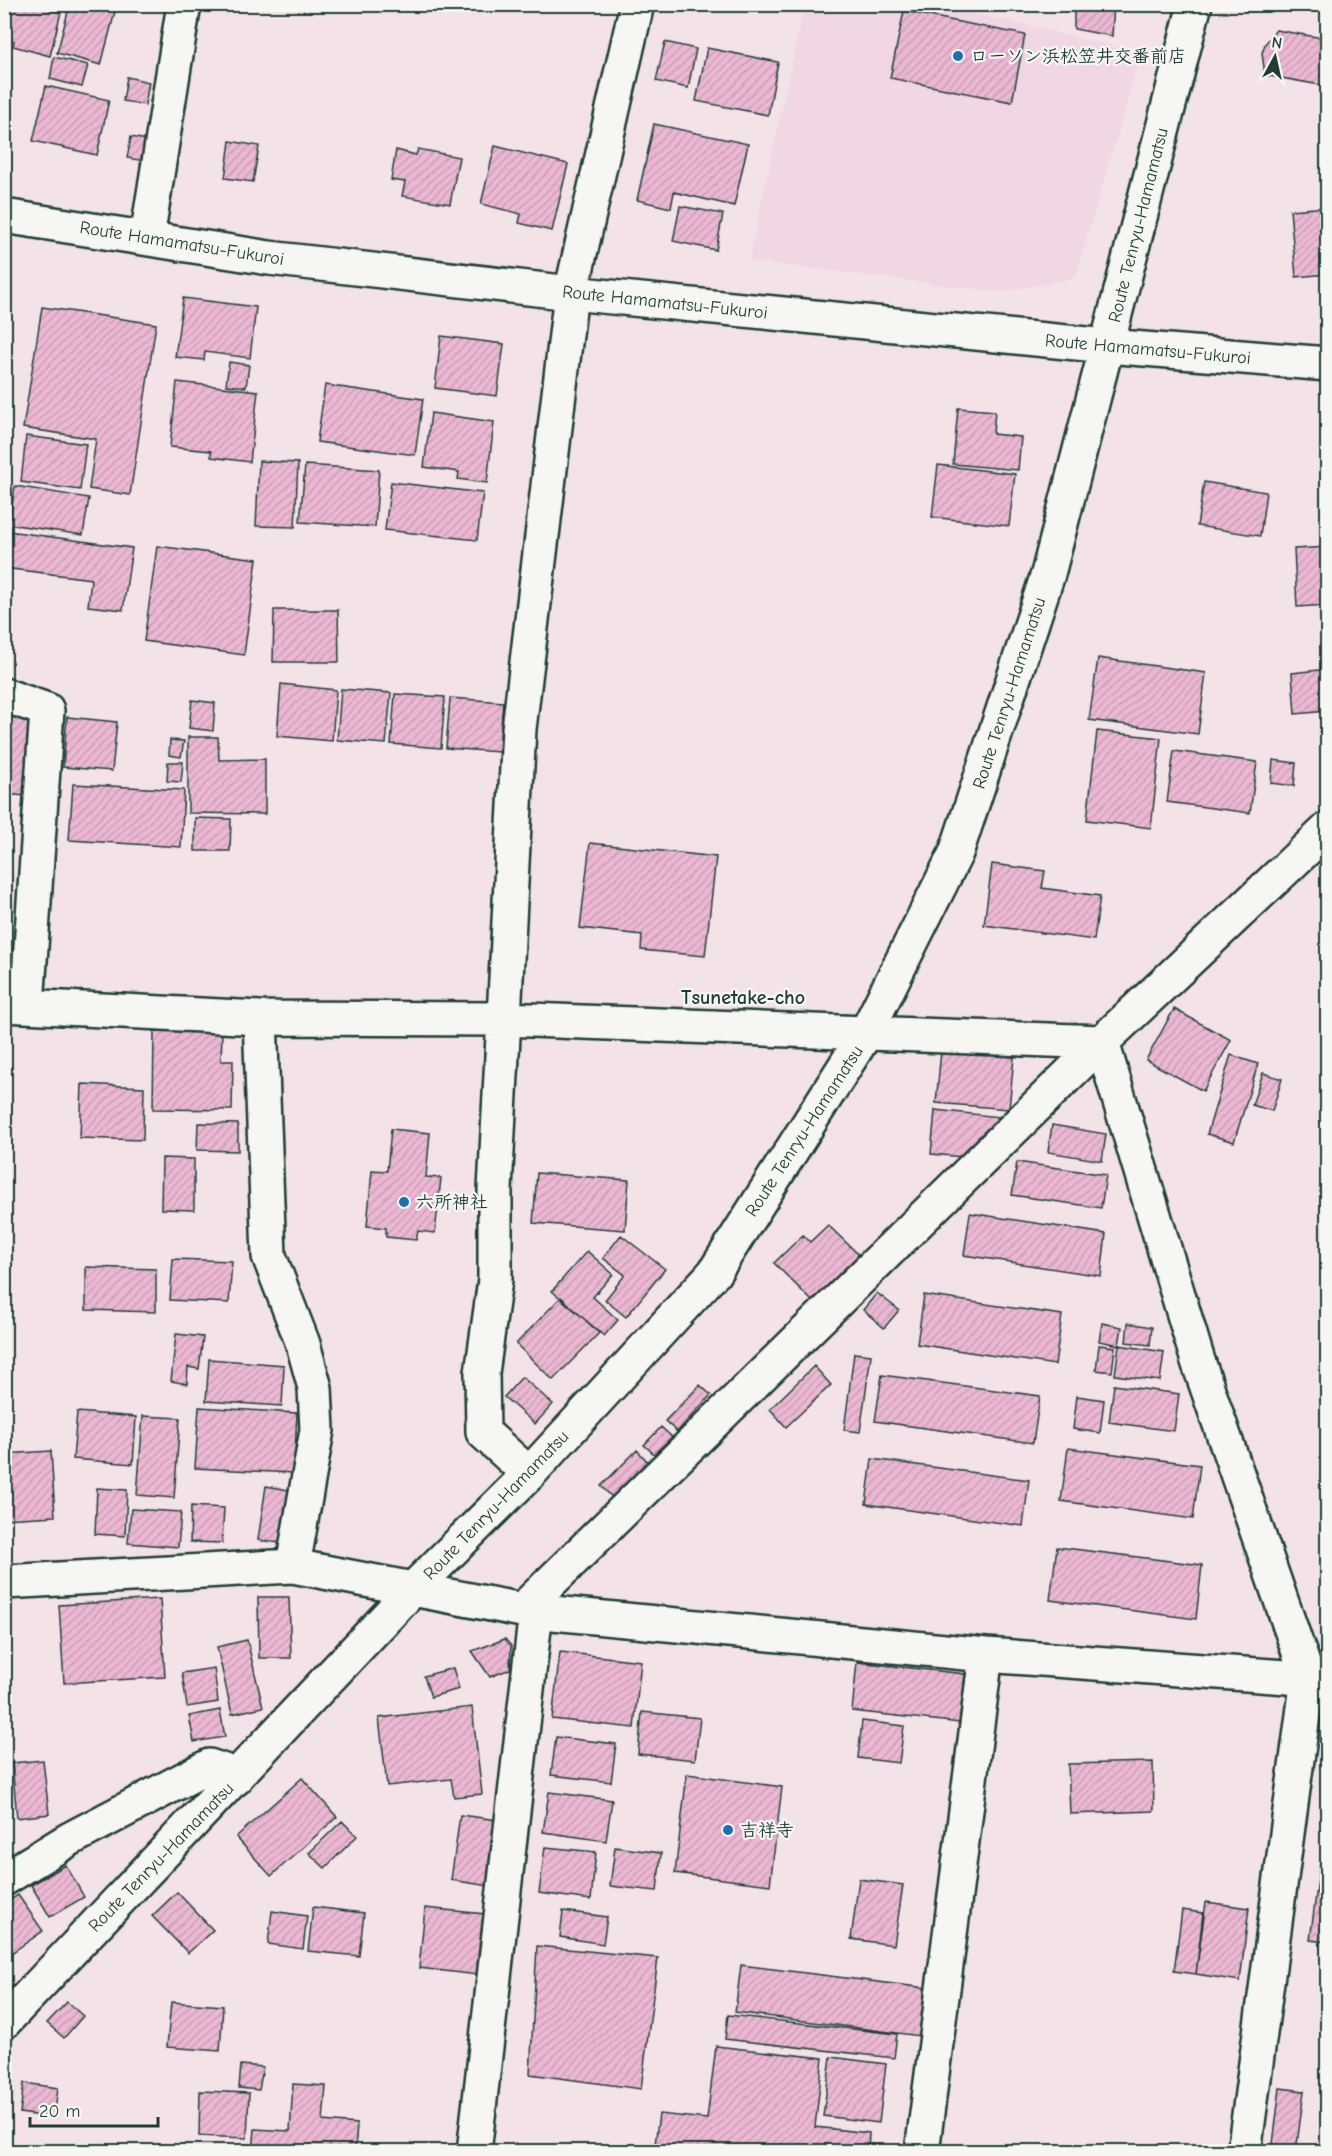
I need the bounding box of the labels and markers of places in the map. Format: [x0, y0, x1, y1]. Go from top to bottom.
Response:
place label: ローソン浜松笠井交番前店 [970, 46, 1186, 67]
marker: ローソン浜松笠井交番前店 [951, 49, 965, 63]
place label: 六所神社 [416, 1192, 488, 1213]
marker: 六所神社 [397, 1195, 411, 1209]
place label: 吉祥寺 [740, 1820, 794, 1841]
marker: 吉祥寺 [721, 1823, 735, 1837]

